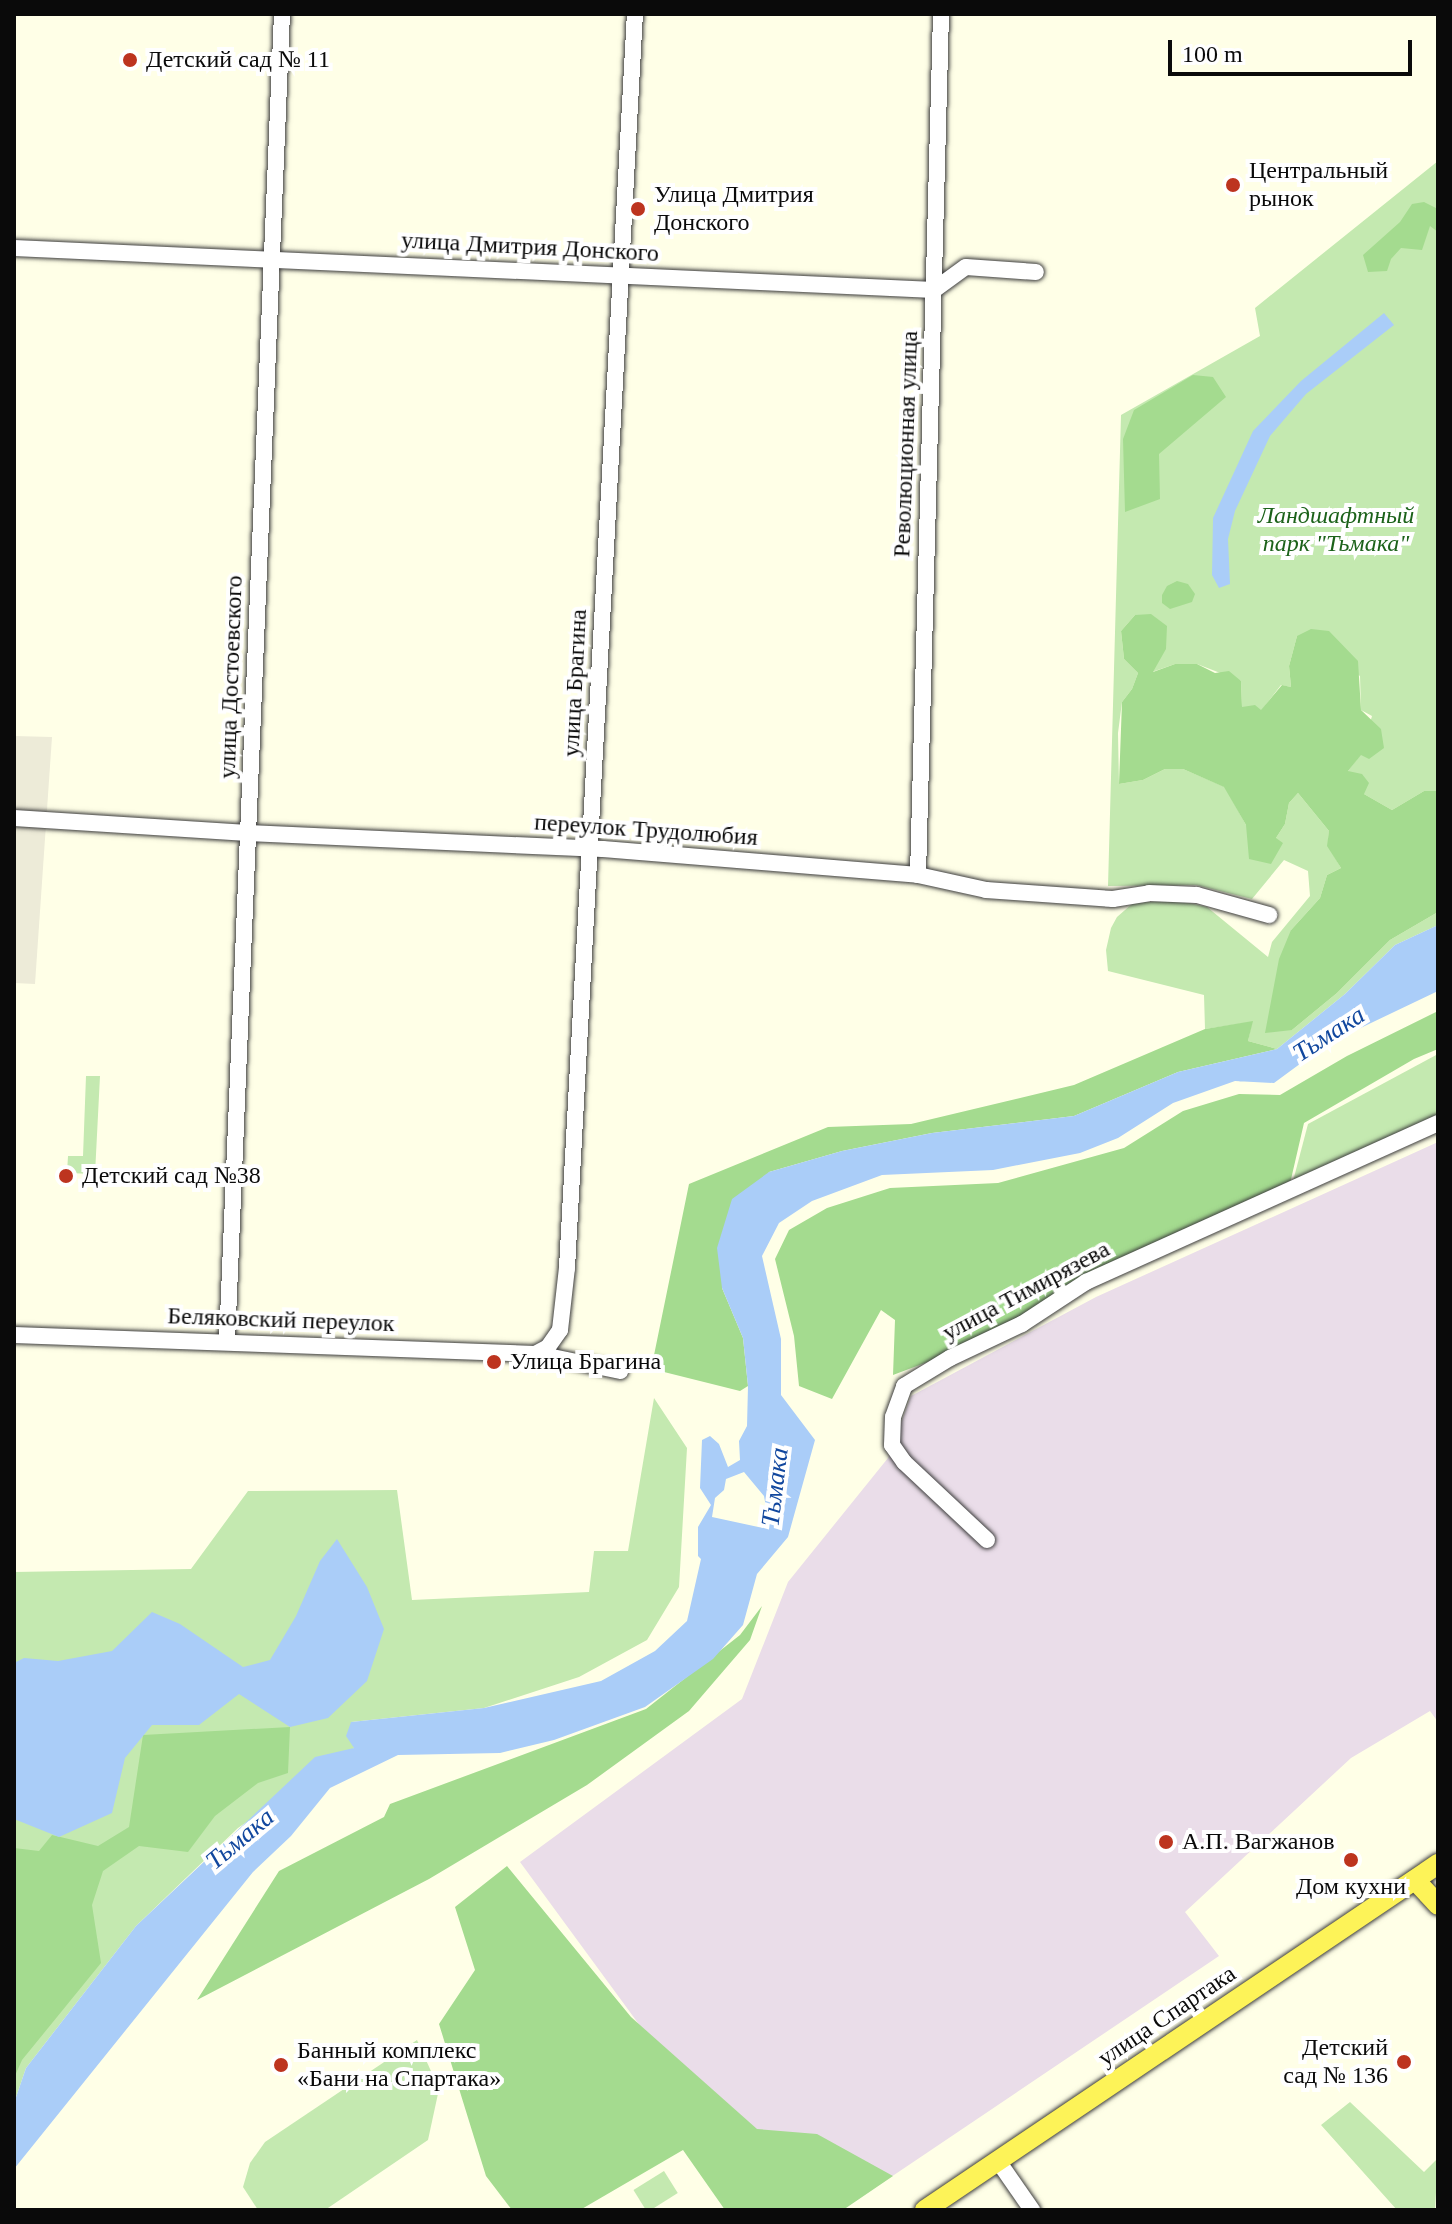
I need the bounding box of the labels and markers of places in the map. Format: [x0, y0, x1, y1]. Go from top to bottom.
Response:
place label: Детский сад № 11 [146, 46, 330, 74]
marker: Детский сад № 11 [121, 51, 139, 69]
place label: Центральный рынок [1249, 157, 1388, 213]
marker: Центральный рынок [1224, 176, 1242, 194]
place label: Улица Дмитрия Донского [654, 181, 814, 237]
marker: Улица Дмитрия Донского [629, 200, 647, 218]
place label: Детский сад №38 [82, 1162, 261, 1190]
marker: Детский сад №38 [57, 1167, 75, 1185]
place label: Улица Брагина [510, 1348, 661, 1376]
marker: Улица Брагина [485, 1353, 503, 1371]
place label: А.П. Вагжанов [1182, 1828, 1335, 1856]
marker: А.П. Вагжанов [1157, 1833, 1175, 1851]
marker: Дом кухни [1342, 1851, 1360, 1869]
place label: Дом кухни [1296, 1873, 1406, 1901]
place label: Детский сад № 136 [1283, 2034, 1388, 2090]
place label: Банный комплекс «Бани на Спартака» [297, 2037, 501, 2093]
marker: Детский сад № 136 [1395, 2053, 1413, 2071]
marker: Банный комплекс «Бани на Спартака» [272, 2056, 290, 2074]

